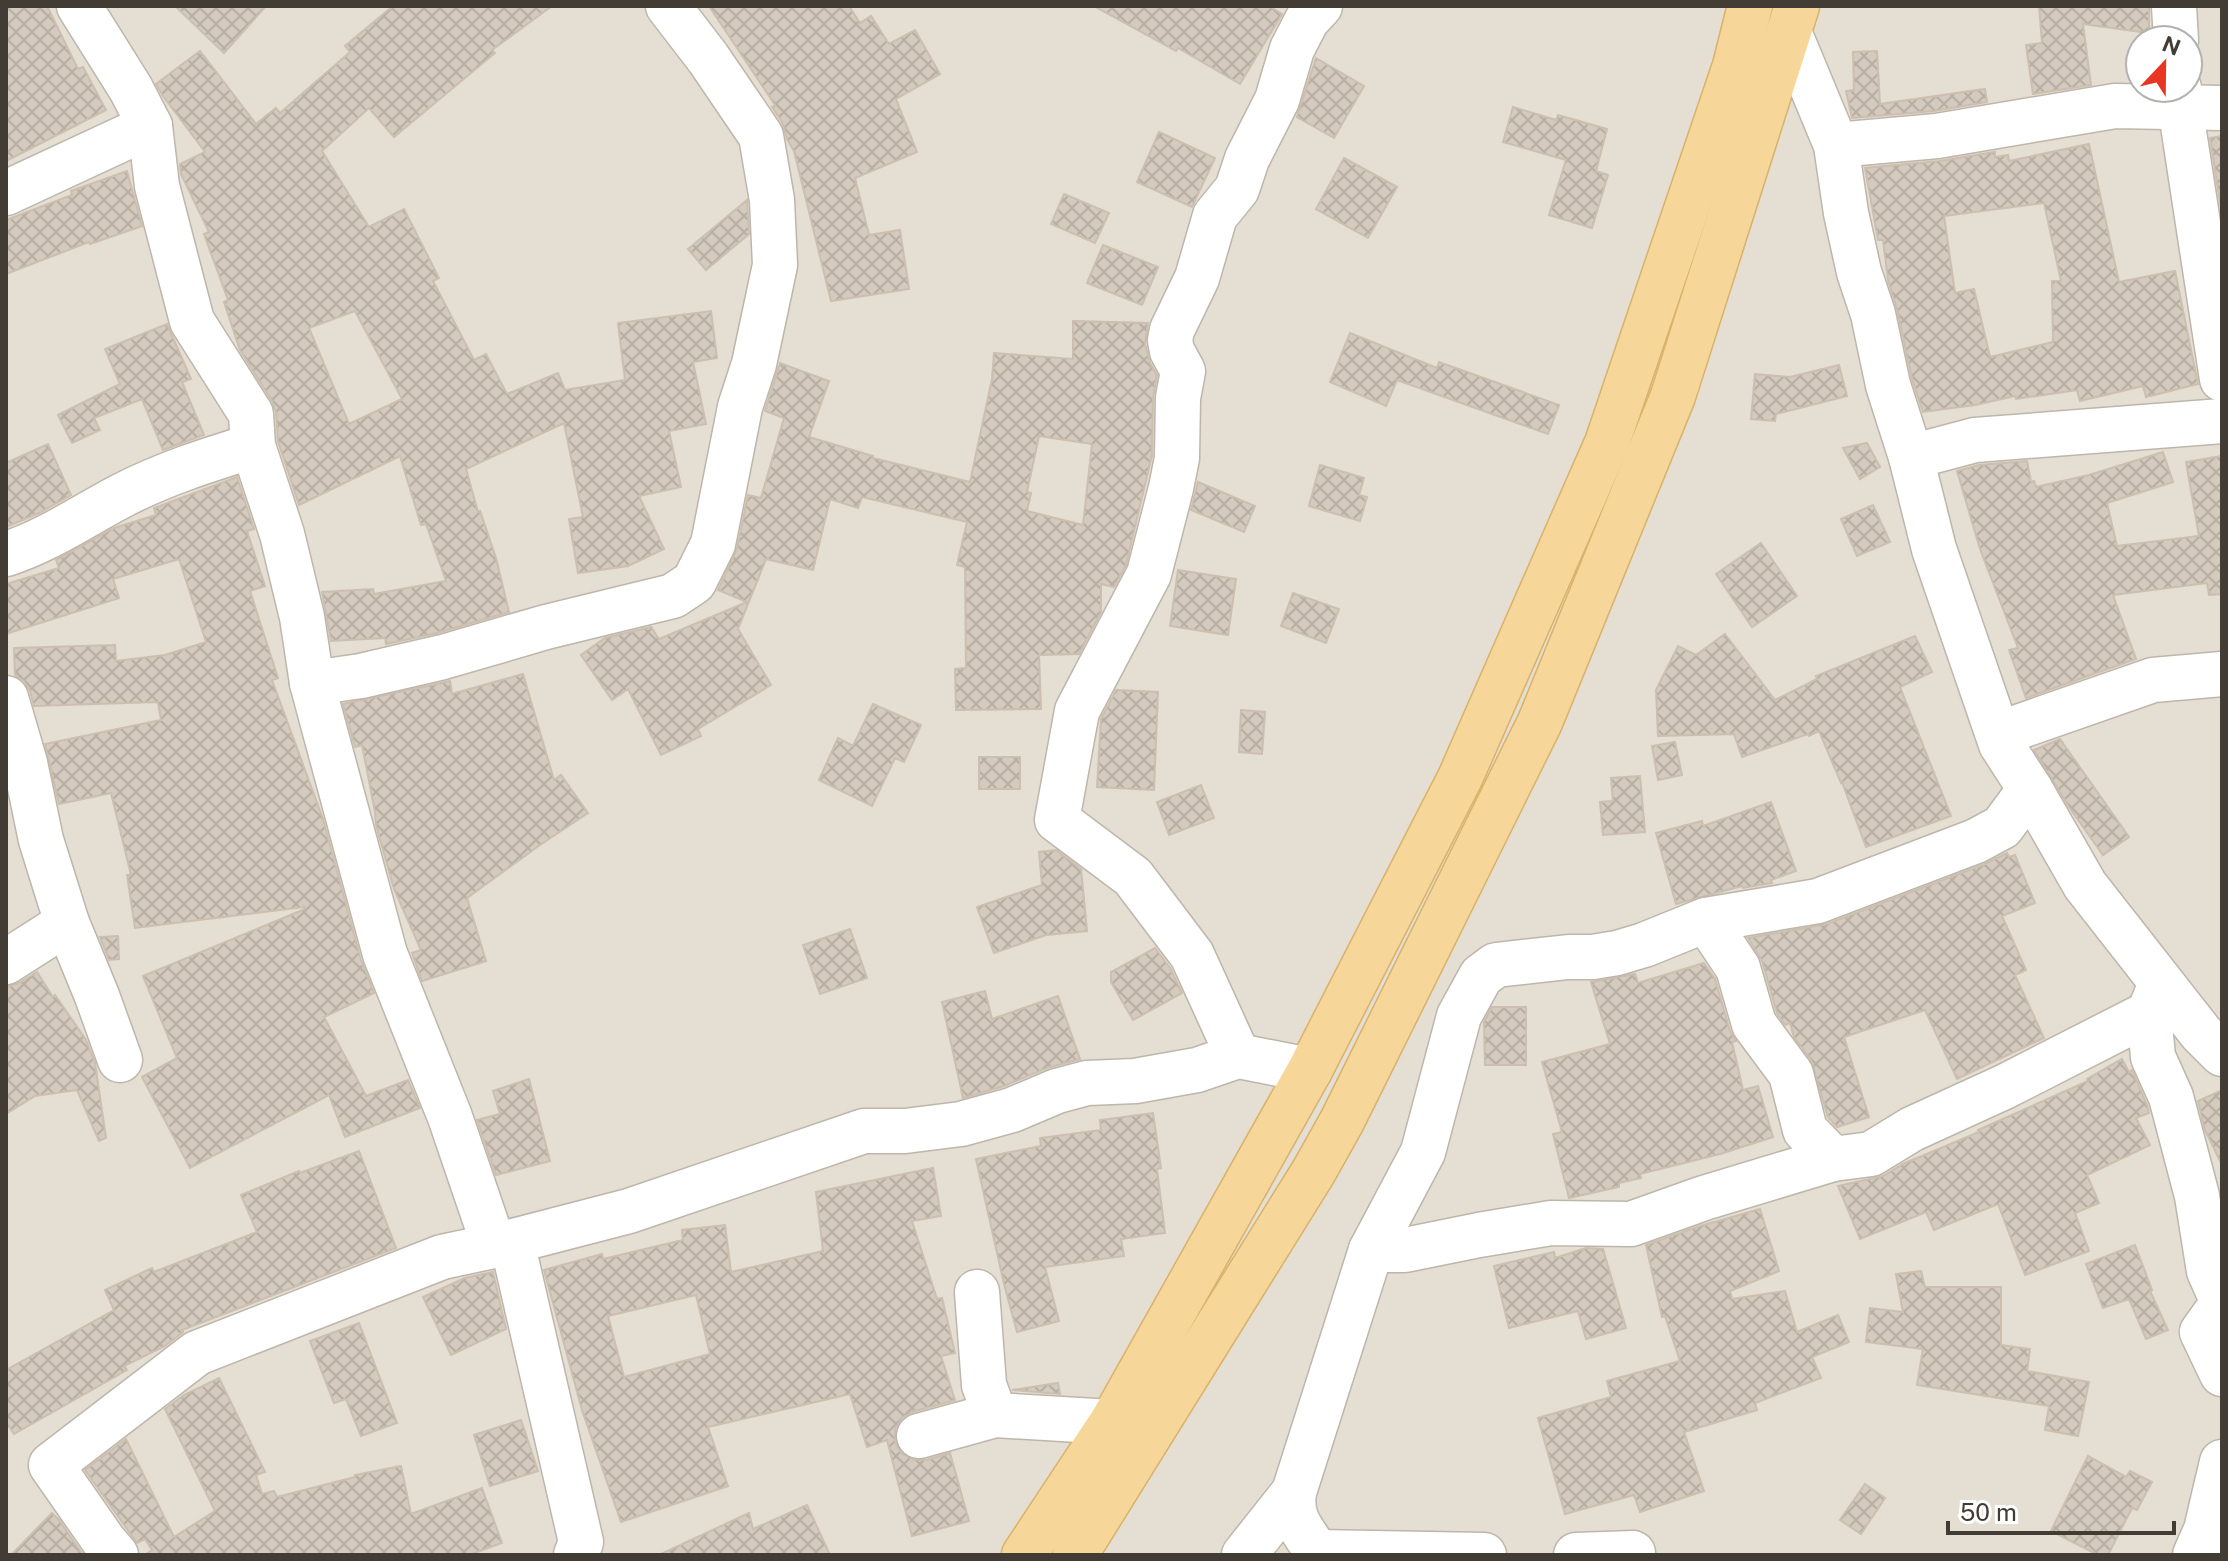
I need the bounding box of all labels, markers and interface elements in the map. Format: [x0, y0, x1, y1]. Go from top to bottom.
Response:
north arrow [2124, 24, 2204, 104]
text: N [2159, 30, 2184, 61]
scale bar [1948, 1485, 2174, 1535]
text: 50 m [1960, 1498, 2017, 1526]

